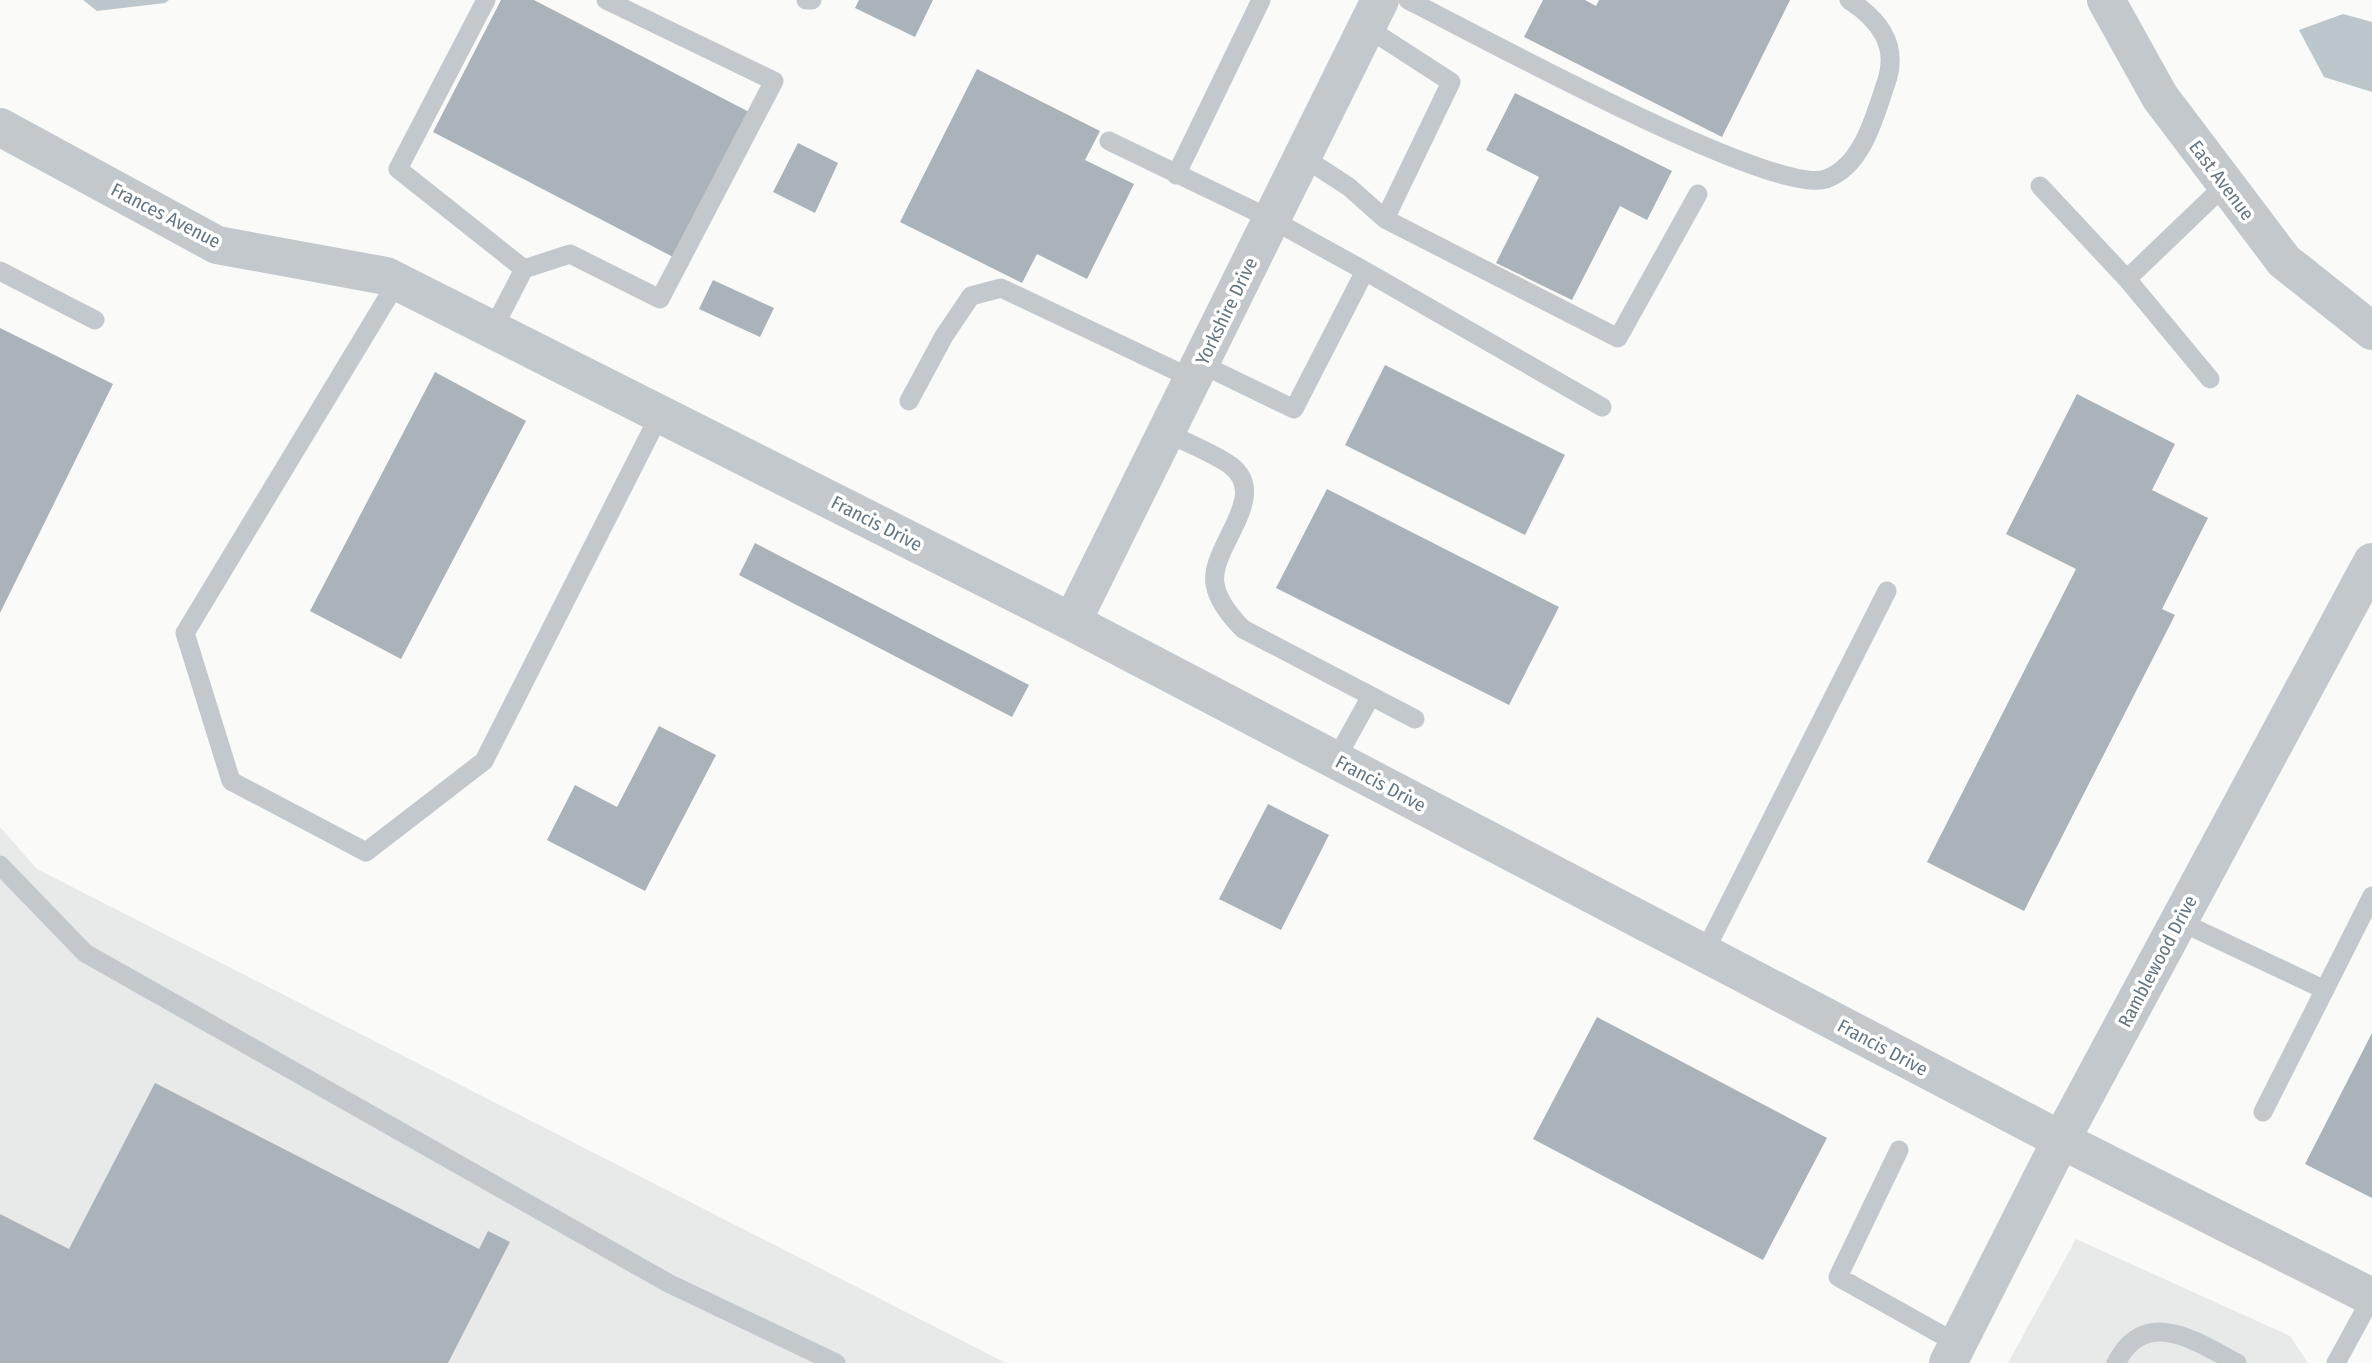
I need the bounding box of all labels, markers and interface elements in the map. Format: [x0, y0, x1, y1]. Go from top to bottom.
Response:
street label: East Avenue [2184, 136, 2259, 225]
street label: Frances Avenue [107, 178, 224, 253]
street label: Yorkshire Drive [1191, 254, 1262, 369]
street label: Francis Drive [828, 491, 926, 556]
street label: Francis Drive [1332, 750, 1430, 817]
street label: Ramblewood Drive [2113, 891, 2202, 1031]
street label: Francis Drive [1834, 1014, 1932, 1081]

